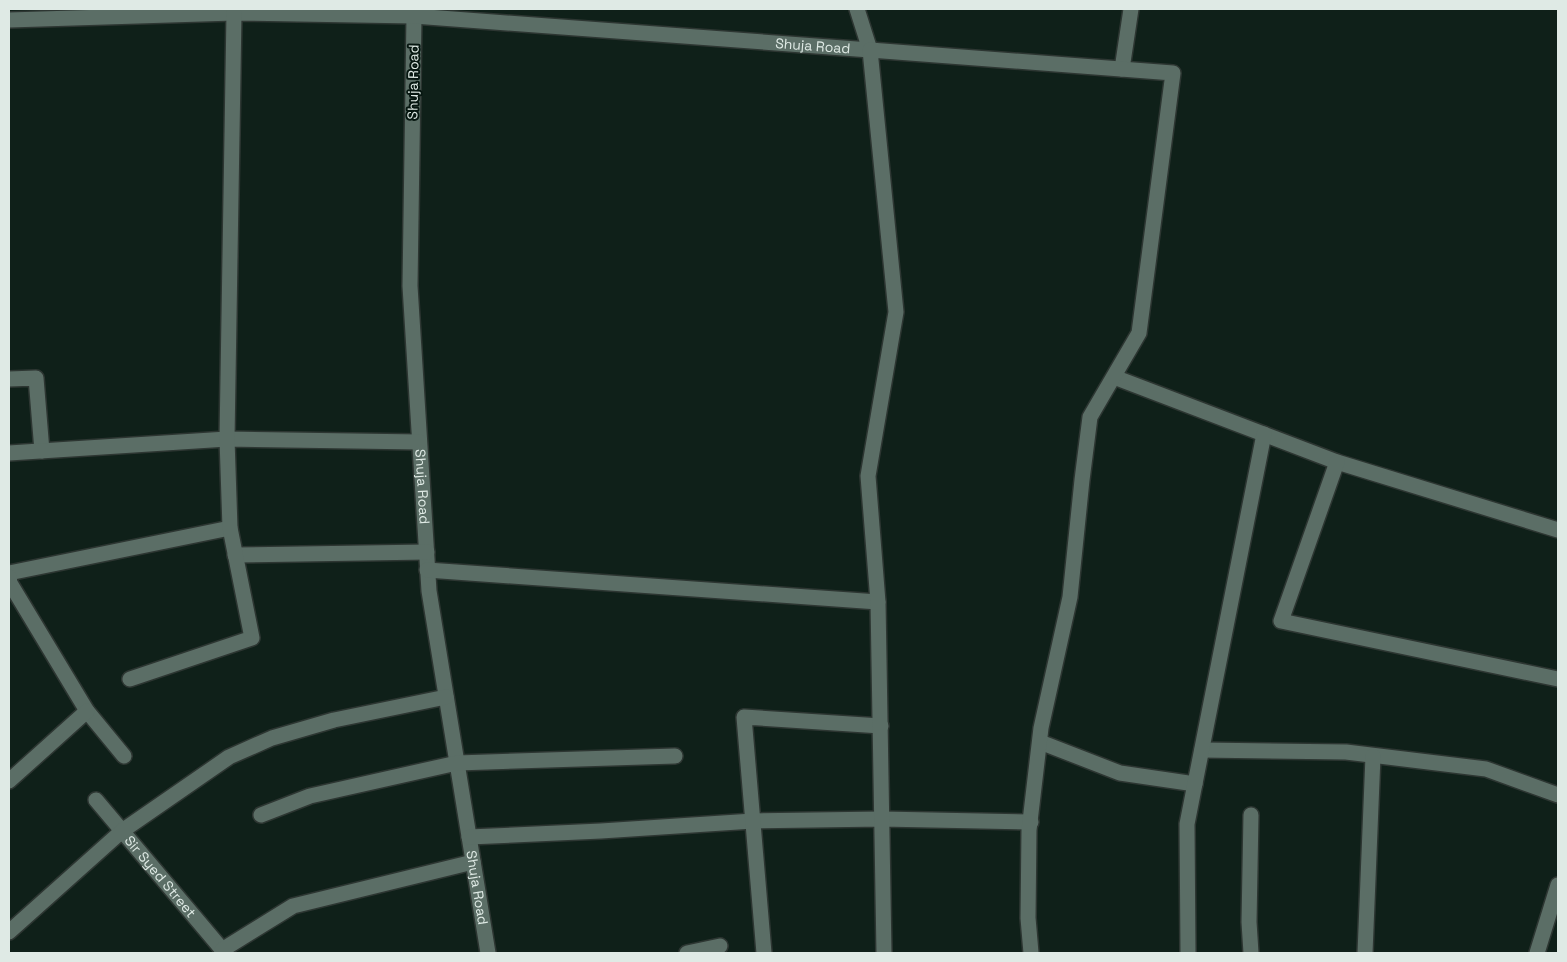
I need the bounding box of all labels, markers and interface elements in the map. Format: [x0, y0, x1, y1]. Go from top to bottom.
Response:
street label: Shuja Road [775, 34, 851, 58]
street label: Shuja Road [403, 44, 423, 120]
street label: Shuja Road [411, 448, 434, 525]
street label: Sir Syed Street [121, 832, 200, 921]
street label: Shuja Road [462, 849, 492, 926]

